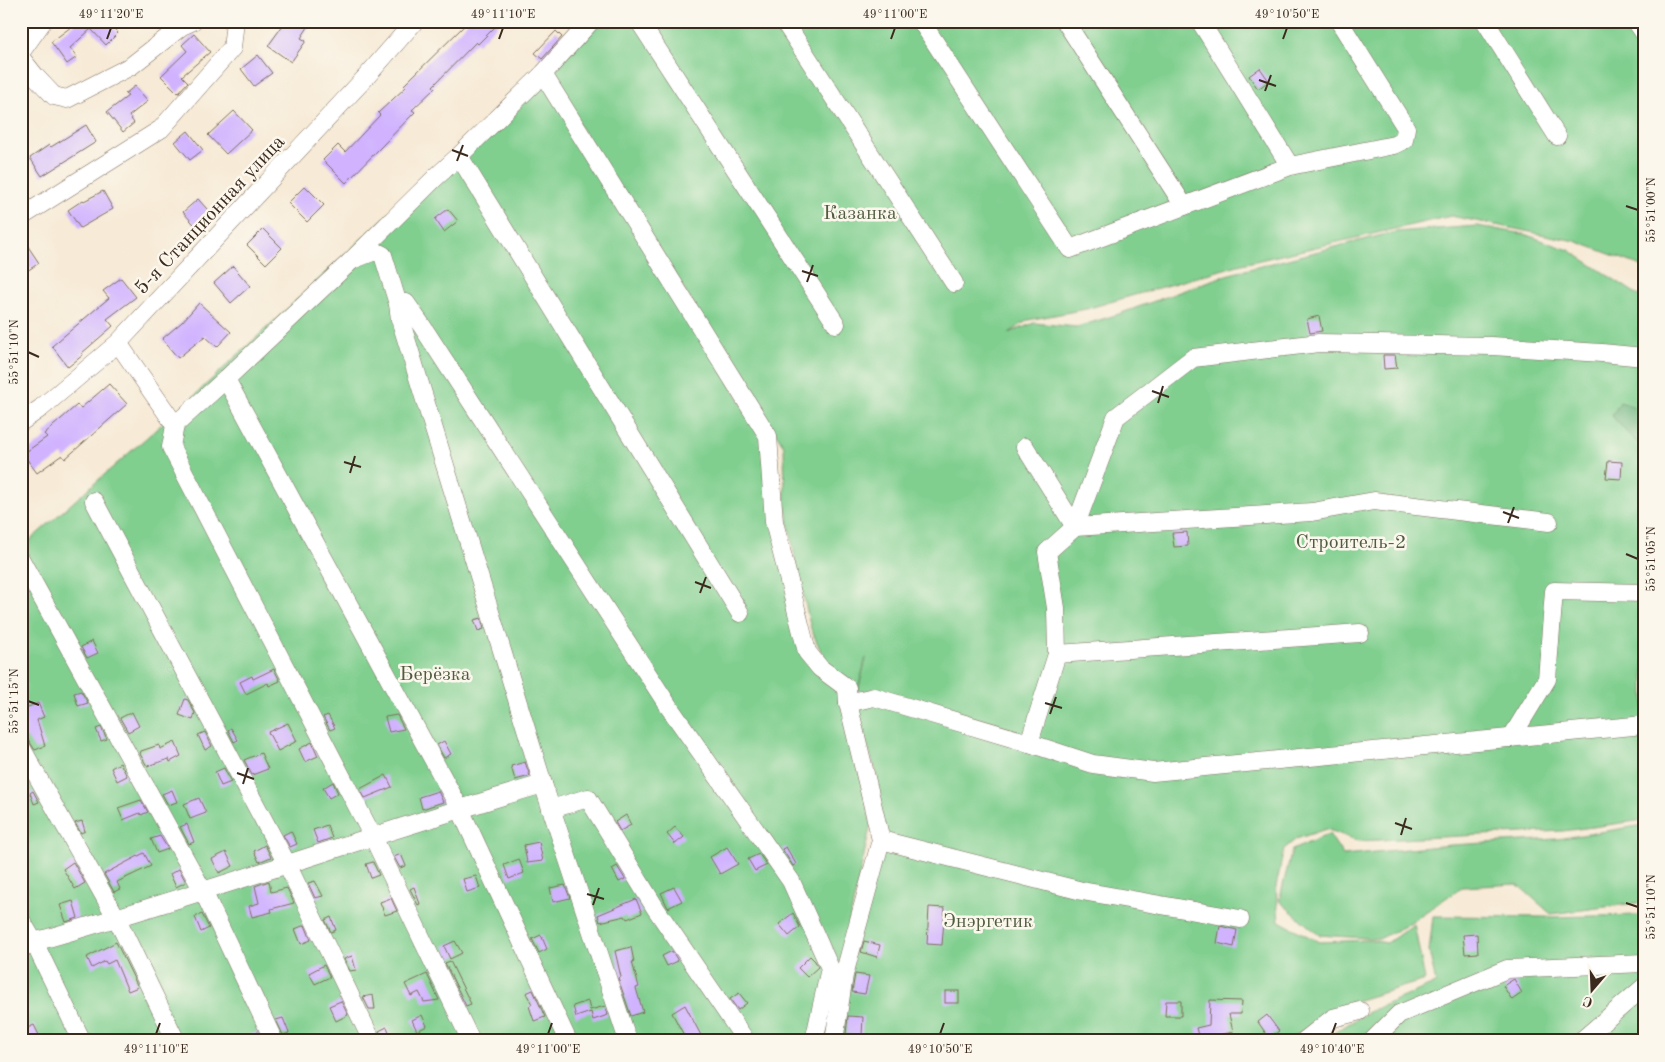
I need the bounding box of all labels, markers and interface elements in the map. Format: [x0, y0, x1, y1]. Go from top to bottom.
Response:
text: 49°10'50"E [1255, 8, 1319, 21]
text: 49°11'20"E [79, 9, 143, 21]
text: 49°11'10"E [471, 9, 535, 21]
text: 49°11'00"E [863, 9, 927, 21]
street label: 5-я Станционная улица [132, 132, 289, 299]
text: 55°51'00"N [1645, 177, 1658, 243]
park label: Казанка [823, 204, 897, 224]
text: 55°51'10"N [8, 319, 21, 385]
text: 55°51'05"N [1645, 526, 1658, 592]
park label: Строитель-2 [1296, 533, 1406, 553]
park label: Берёзка [399, 665, 471, 685]
text: 55°51'15"N [8, 668, 21, 734]
text: 55°51'10"N [1645, 874, 1658, 940]
park label: Энэргетик [943, 912, 1033, 932]
north arrow [1568, 964, 1618, 1014]
text: С [1581, 993, 1595, 1009]
text: 49°10'50"E [908, 1043, 972, 1056]
text: 49°11'10"E [124, 1044, 188, 1056]
text: 49°11'00"E [516, 1044, 580, 1056]
text: 49°10'40"E [1300, 1044, 1364, 1056]

